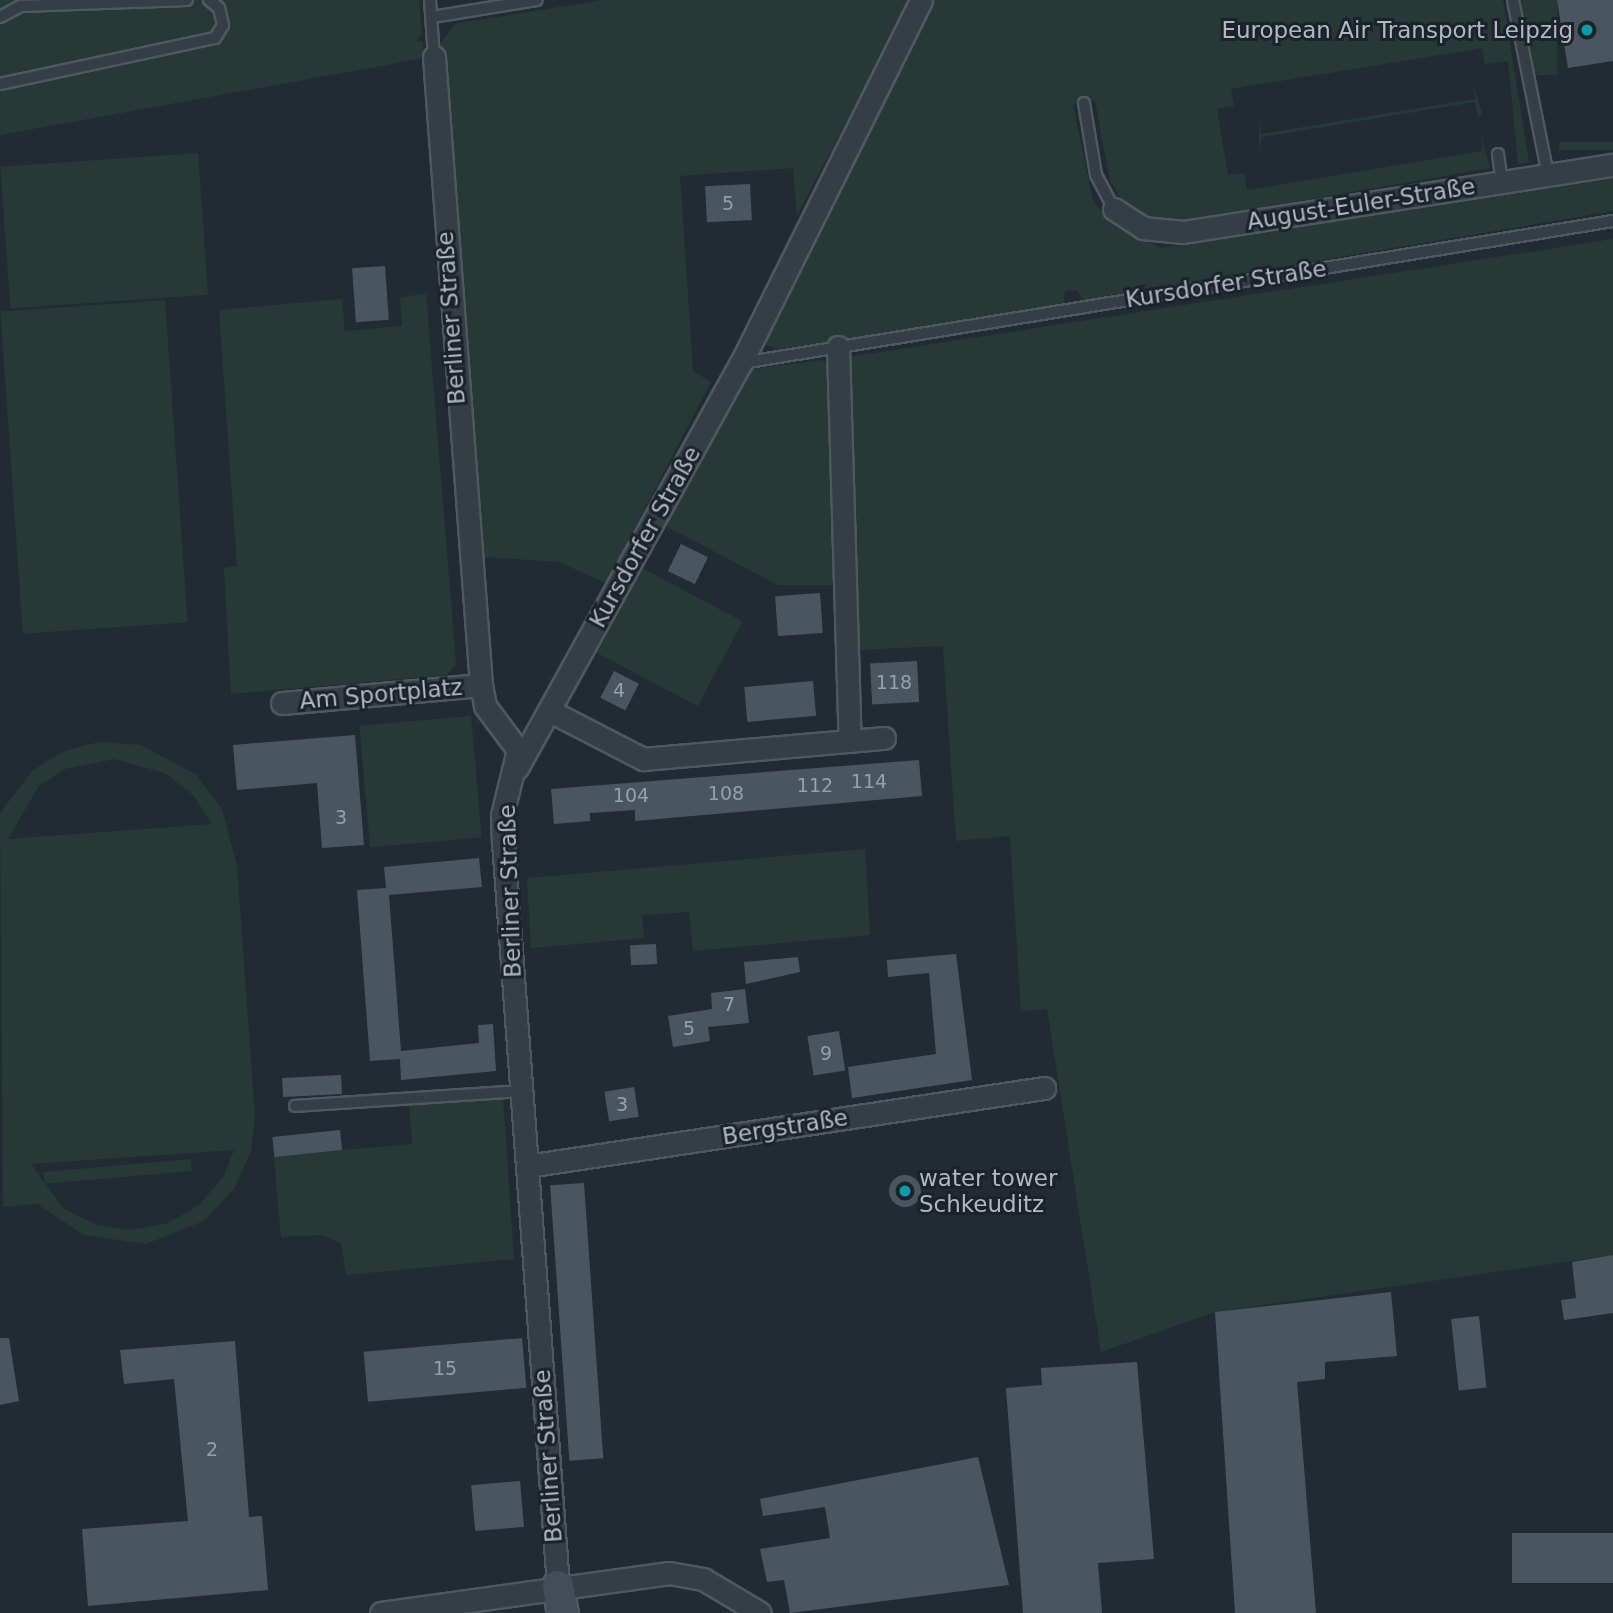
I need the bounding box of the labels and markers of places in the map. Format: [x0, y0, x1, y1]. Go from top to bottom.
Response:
place label: European Air Transport Leipzig [1221, 16, 1573, 44]
marker: European Air Transport Leipzig [1579, 22, 1595, 38]
place label: water tower Schkeuditz [919, 1164, 1057, 1218]
marker: water tower Schkeuditz [897, 1183, 913, 1199]

